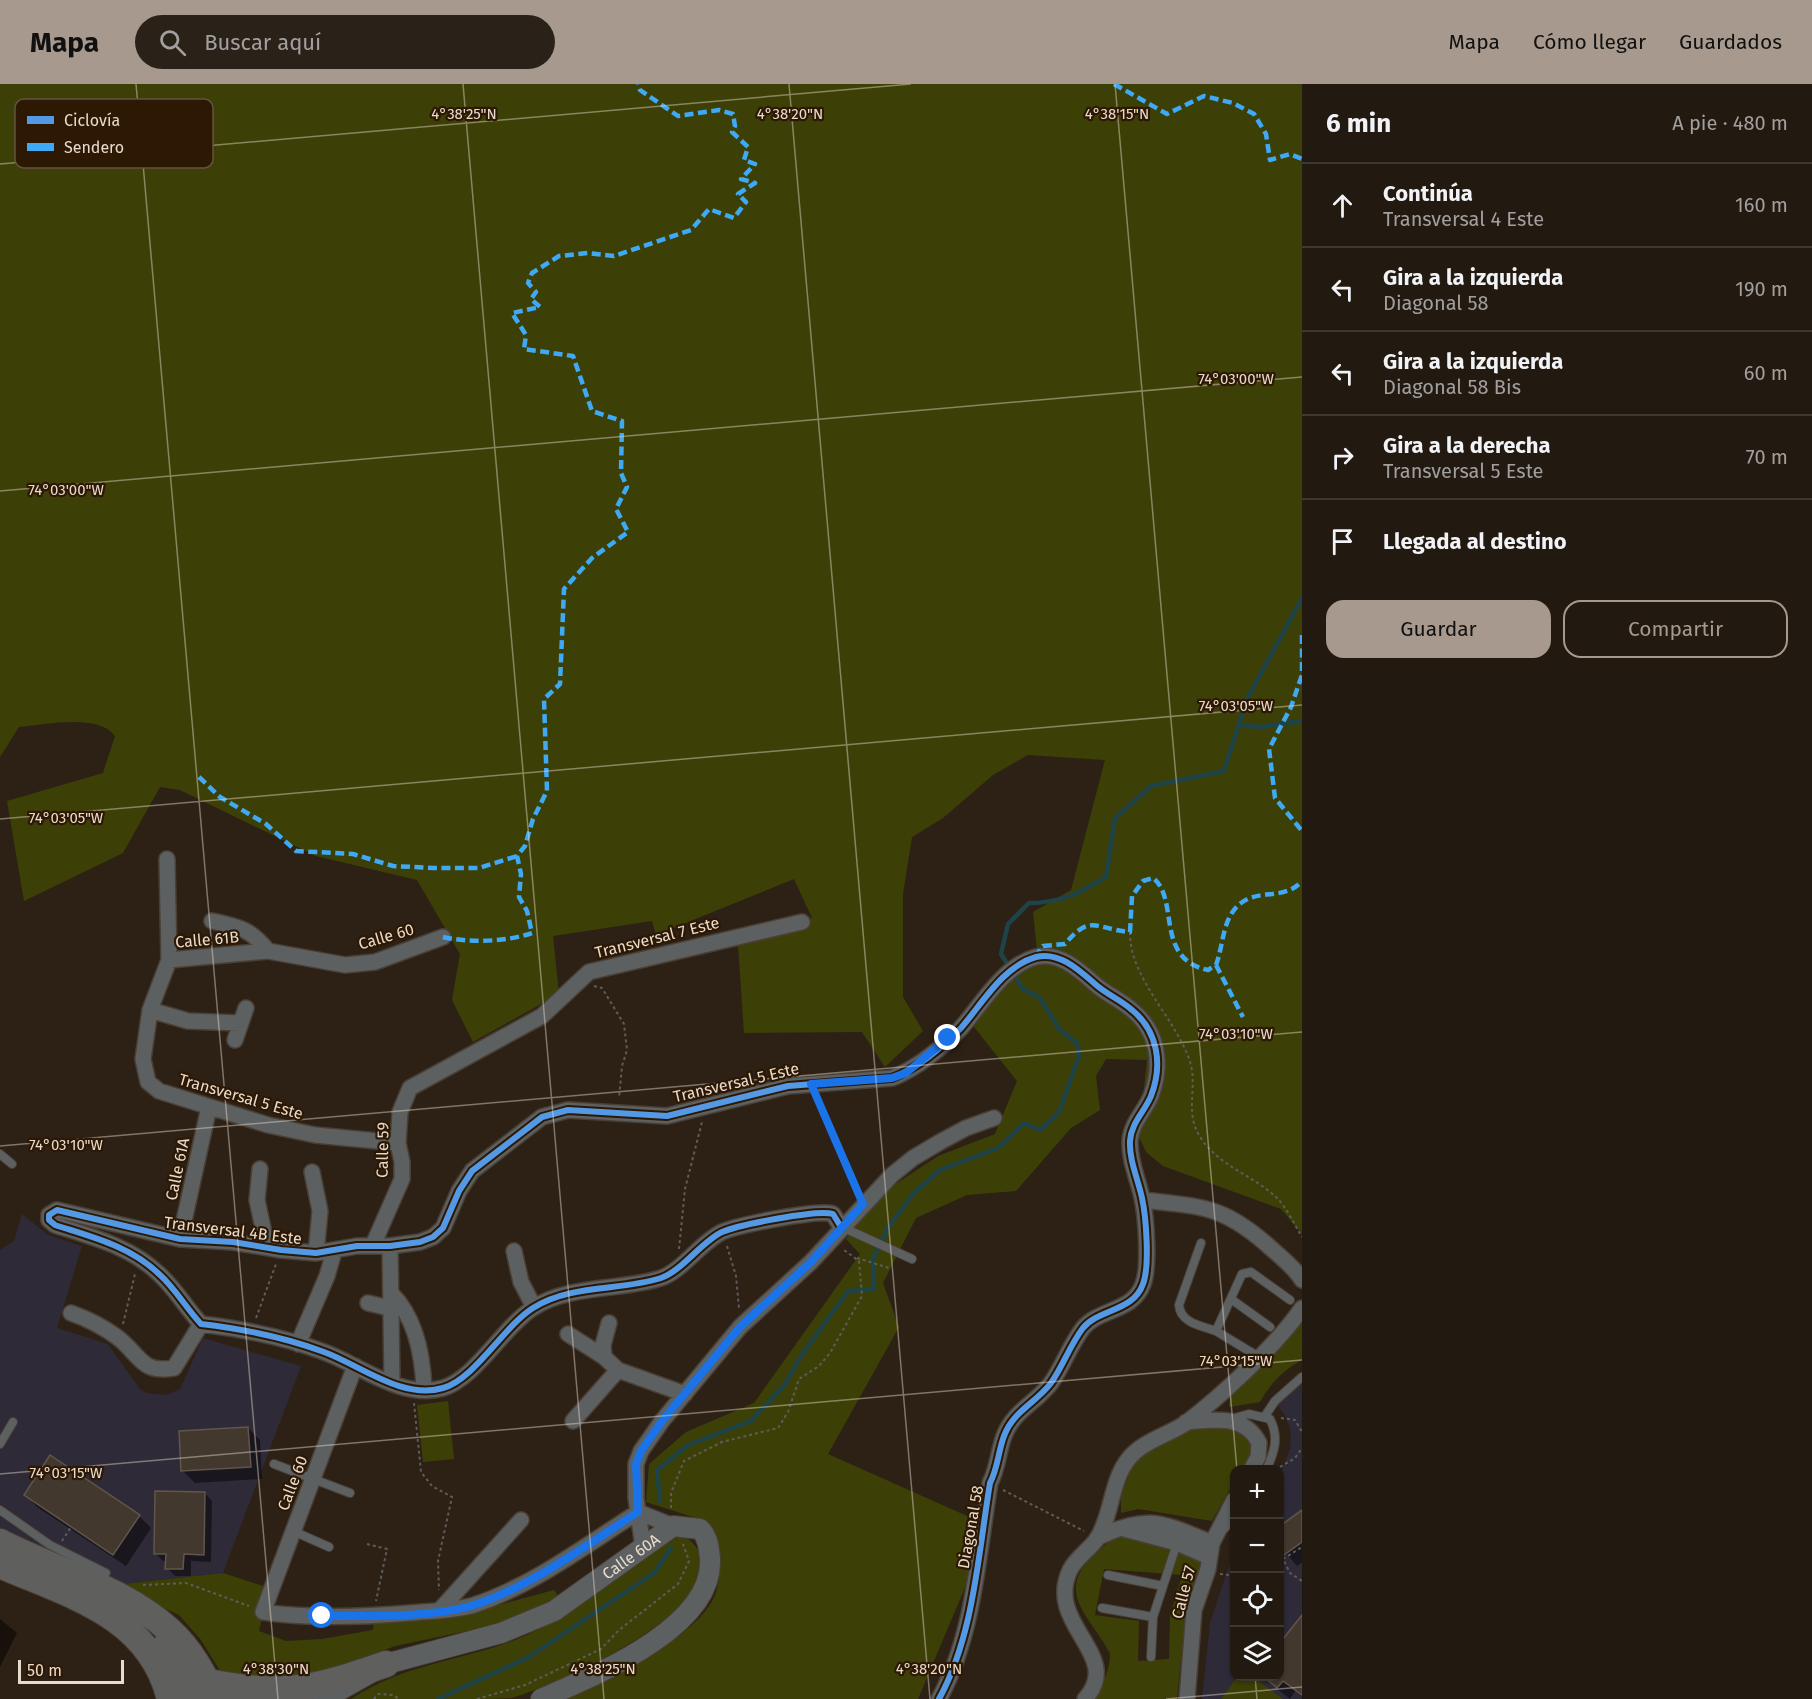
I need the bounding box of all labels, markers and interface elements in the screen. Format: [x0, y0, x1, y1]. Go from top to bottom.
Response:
search box [135, 15, 555, 69]
text: Mapa [30, 26, 99, 59]
icon: search [156, 26, 189, 59]
text: Buscar aquí [204, 29, 321, 56]
text: Mapa [1448, 29, 1500, 55]
text: Cómo llegar [1533, 29, 1646, 55]
text: Guardados [1679, 29, 1782, 55]
legend [15, 99, 213, 168]
text: 4°38'25"N [431, 105, 497, 123]
text: 4°38'20"N [757, 105, 823, 123]
text: 4°38'15"N [1085, 105, 1149, 123]
text: 6 min [1326, 108, 1391, 139]
text: Ciclovía [64, 111, 120, 130]
text: A pie · 480 m [1672, 111, 1788, 135]
text: Sendero [64, 138, 124, 157]
text: Continúa [1383, 180, 1473, 207]
icon: ahead [1326, 189, 1359, 222]
text: 160 m [1735, 193, 1788, 217]
text: Transversal 4 Este [1383, 207, 1544, 231]
text: Gira a la izquierda [1383, 264, 1563, 291]
icon: left [1326, 273, 1359, 306]
text: 190 m [1735, 277, 1788, 301]
text: Diagonal 58 [1383, 291, 1489, 315]
text: Gira a la izquierda [1383, 348, 1563, 375]
icon: left [1326, 357, 1359, 390]
text: 60 m [1744, 361, 1788, 385]
text: 74°03'00"W [1198, 370, 1274, 388]
text: Diagonal 58 Bis [1383, 375, 1521, 399]
text: Gira a la derecha [1383, 432, 1551, 459]
icon: right [1326, 441, 1359, 474]
text: 70 m [1746, 445, 1788, 469]
text: Transversal 5 Este [1383, 459, 1544, 483]
text: 74°03'00"W [28, 481, 104, 499]
icon: arrive [1326, 525, 1359, 558]
text: Llegada al destino [1383, 528, 1567, 555]
button: Guardar [1326, 600, 1551, 658]
button: Compartir [1563, 600, 1788, 658]
text: 74°03'05"W [1199, 697, 1274, 715]
text: 74°03'05"W [29, 809, 104, 827]
street label: Transversal 7 Este [593, 913, 721, 962]
street label: Calle 60 [356, 919, 416, 953]
street label: Calle 61B [174, 927, 240, 952]
route end [934, 1024, 960, 1050]
text: 74°03'10"W [1199, 1025, 1274, 1043]
street label: Transversal 5 Este [671, 1059, 801, 1106]
street label: Transversal 5 Este [177, 1070, 305, 1123]
street label: Calle 59 [373, 1122, 392, 1178]
street label: Calle 61A [162, 1135, 194, 1202]
text: 74°03'10"W [29, 1136, 104, 1154]
street label: Transversal 4B Este [163, 1213, 303, 1248]
text: 74°03'15"W [1200, 1352, 1273, 1370]
street label: Calle 60 [273, 1453, 312, 1513]
text: 74°03'15"W [30, 1464, 103, 1482]
map controls [1230, 1465, 1284, 1681]
button: + [1230, 1465, 1284, 1519]
street label: Diagonal 58 [954, 1484, 987, 1570]
button: − [1230, 1519, 1284, 1573]
street label: Calle 60A [599, 1529, 664, 1584]
street label: Calle 57 [1168, 1563, 1199, 1621]
button: locate [1230, 1573, 1284, 1627]
route start [308, 1602, 334, 1628]
button: layers [1230, 1627, 1284, 1681]
scale bar [18, 1657, 124, 1684]
text: 4°38'30"N [243, 1660, 309, 1678]
text: 4°38'25"N [570, 1660, 636, 1678]
text: 4°38'20"N [896, 1660, 962, 1678]
text: 50 m [27, 1661, 62, 1680]

